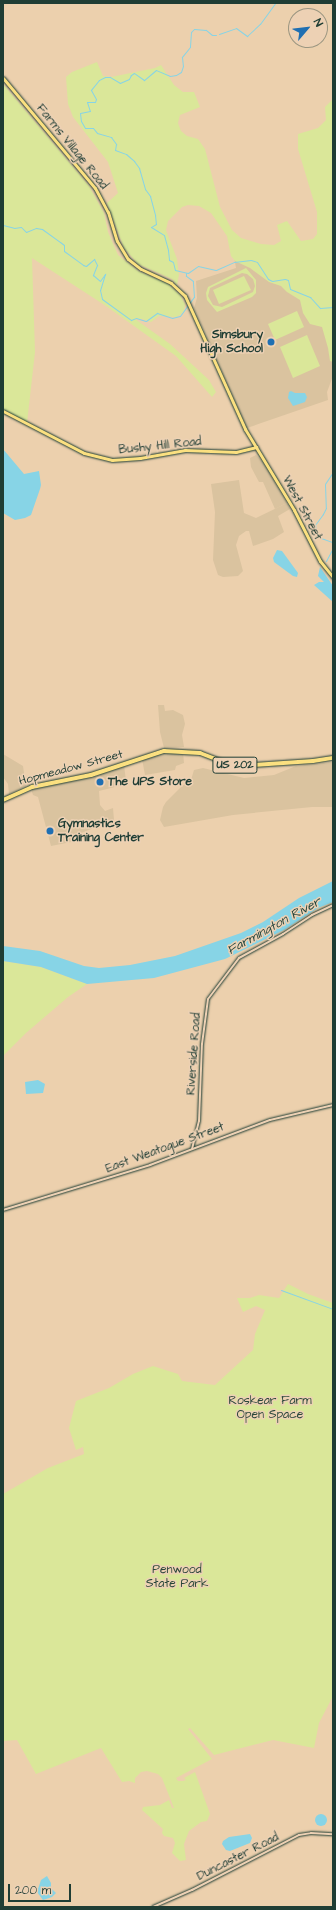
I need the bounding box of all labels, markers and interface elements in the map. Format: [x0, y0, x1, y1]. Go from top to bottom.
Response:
north arrow [288, 8, 328, 48]
text: N [310, 16, 326, 29]
street label: Farms Village Road [33, 101, 111, 193]
place label: Simsbury High School [200, 328, 263, 356]
marker: Simsbury High School [266, 337, 276, 347]
street label: Bushy Hill Road [118, 434, 202, 458]
street label: West Street [279, 474, 325, 542]
street label: Hopmeadow Street [17, 747, 125, 789]
road number: US 202 [212, 756, 258, 774]
place label: The UPS Store [108, 775, 192, 789]
marker: The UPS Store [95, 777, 105, 787]
place label: Gymnastics Training Center [58, 817, 144, 845]
marker: Gymnastics Training Center [45, 826, 55, 836]
water label: Farmington River [225, 894, 323, 958]
street label: Riverside Road [184, 1012, 204, 1096]
street label: East Weatogue Street [104, 1120, 226, 1176]
park label: Roskear Farm Open Space [228, 1394, 312, 1422]
park label: Penwood State Park [146, 1563, 208, 1591]
street label: Duncaster Road [195, 1830, 281, 1884]
scale bar [10, 1876, 73, 1902]
text: 200 m [15, 1882, 51, 1899]

